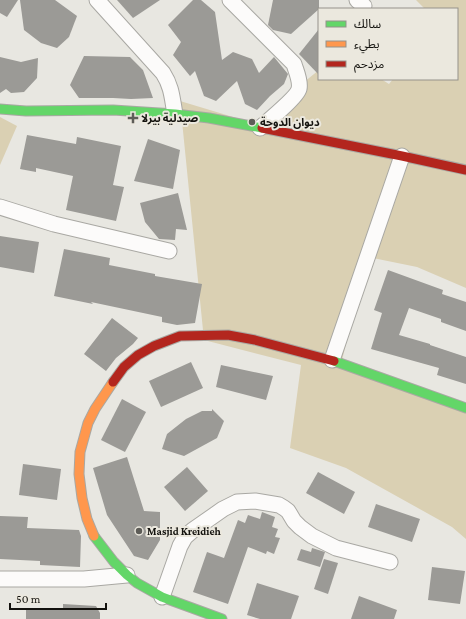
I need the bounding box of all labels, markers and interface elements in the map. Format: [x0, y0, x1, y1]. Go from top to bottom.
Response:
legend [318, 8, 458, 80]
text: سالك [354, 17, 381, 31]
text: بطيء [354, 37, 380, 54]
text: مزدحم [354, 57, 384, 73]
place label: صيدلية بيرلا [141, 112, 198, 125]
marker: صيدلية بيرلا [128, 113, 138, 123]
place label: ديوان الدوحة [260, 116, 320, 129]
marker: ديوان الدوحة [247, 117, 257, 127]
place label: Masjid Kreidieh [147, 525, 222, 538]
marker: Masjid Kreidieh [134, 526, 144, 536]
scale bar [10, 585, 106, 611]
text: 50 m [16, 592, 41, 606]

